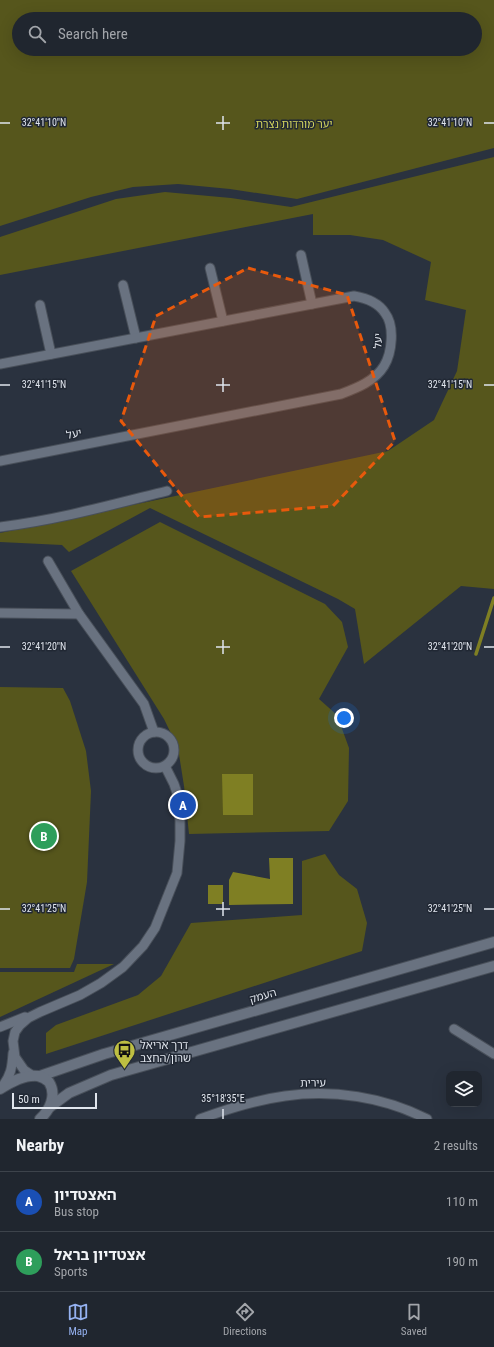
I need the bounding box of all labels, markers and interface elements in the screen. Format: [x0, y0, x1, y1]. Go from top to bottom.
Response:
search box [12, 12, 482, 56]
icon: search [26, 23, 48, 45]
text: Search here [58, 25, 128, 43]
text: 32°41'10"N [22, 117, 66, 128]
text: 32°41'10"N [428, 117, 472, 128]
park label: יער מורדות נצרת [256, 118, 332, 131]
street label: יעל [371, 333, 385, 349]
text: 32°41'15"N [22, 379, 66, 390]
text: 32°41'15"N [428, 379, 472, 390]
street label: יעל [65, 426, 83, 442]
text: 32°41'20"N [22, 641, 66, 652]
text: 32°41'20"N [428, 641, 472, 652]
your location [334, 708, 354, 728]
pin: A [170, 790, 196, 820]
pin: B [31, 821, 57, 851]
text: 32°41'25"N [22, 903, 66, 914]
text: 32°41'25"N [428, 903, 472, 914]
street label: העמק [248, 986, 278, 1006]
bus stop icon: דרך אריאל שרון/החצב [112, 1038, 138, 1071]
place label: דרך אריאל שרון/החצב [140, 1039, 191, 1065]
map controls [446, 1071, 482, 1107]
button: layers [446, 1071, 482, 1107]
street label: עירית [300, 1076, 326, 1090]
scale bar [12, 1091, 97, 1110]
text: 50 m [18, 1093, 40, 1106]
text: 35°18'35"E [201, 1093, 245, 1104]
text: Nearby [16, 1135, 64, 1155]
text: 2 results [434, 1138, 478, 1153]
text: האצטדיון [54, 1186, 117, 1204]
text: A [25, 1194, 33, 1209]
text: 110 m [446, 1194, 478, 1209]
text: Bus stop [54, 1204, 99, 1219]
text: אצטדיון בראל [54, 1246, 146, 1264]
text: B [25, 1254, 33, 1269]
text: 190 m [446, 1254, 478, 1269]
text: Sports [54, 1264, 88, 1279]
tab: Map [67, 1301, 89, 1338]
tab: Directions [223, 1301, 267, 1338]
tab: Saved [401, 1301, 427, 1338]

